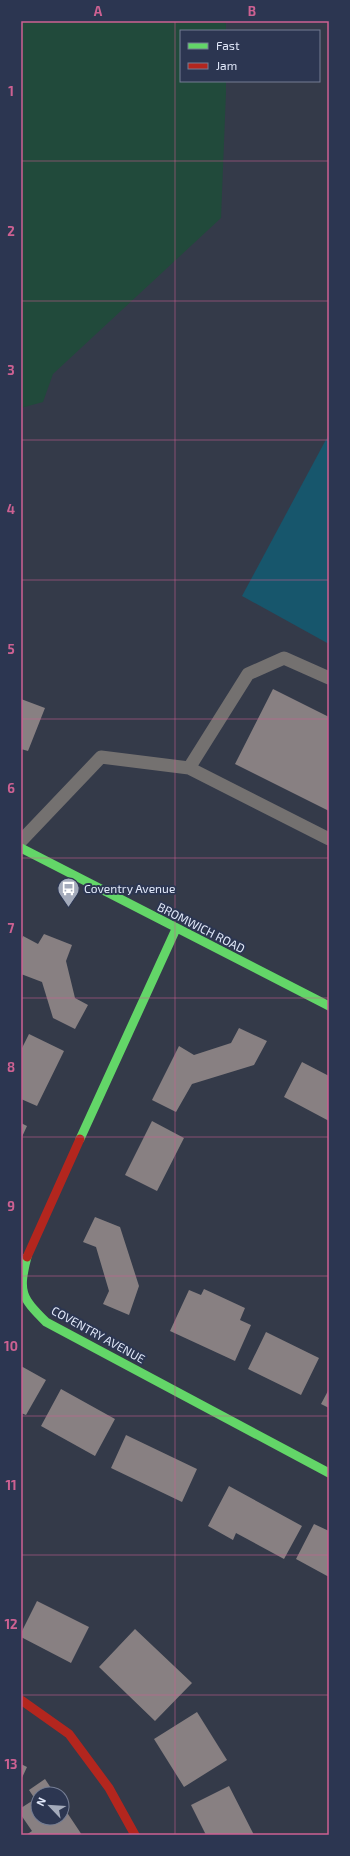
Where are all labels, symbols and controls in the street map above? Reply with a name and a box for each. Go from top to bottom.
text: A [94,3,103,19]
text: B [248,3,256,19]
legend [180,30,320,82]
text: Fast [216,38,240,52]
text: Jam [216,58,237,72]
text: 1 [8,83,14,99]
text: 2 [7,223,15,239]
text: 3 [7,362,15,378]
text: 4 [7,501,15,517]
text: 5 [7,641,15,657]
text: 6 [7,780,15,796]
bus stop icon: Coventry Avenue [55,876,81,909]
place label: Coventry Avenue [84,881,175,895]
street label: BROMWICH ROAD [155,899,248,955]
text: 7 [8,920,15,936]
text: 8 [7,1059,15,1075]
text: 9 [7,1198,15,1214]
street label: COVENTRY AVENUE [49,1303,148,1366]
text: 10 [4,1338,18,1354]
text: 11 [5,1477,17,1493]
text: 12 [4,1616,18,1632]
text: 13 [5,1756,18,1772]
north arrow [30,1786,70,1826]
text: N [33,1795,48,1808]

